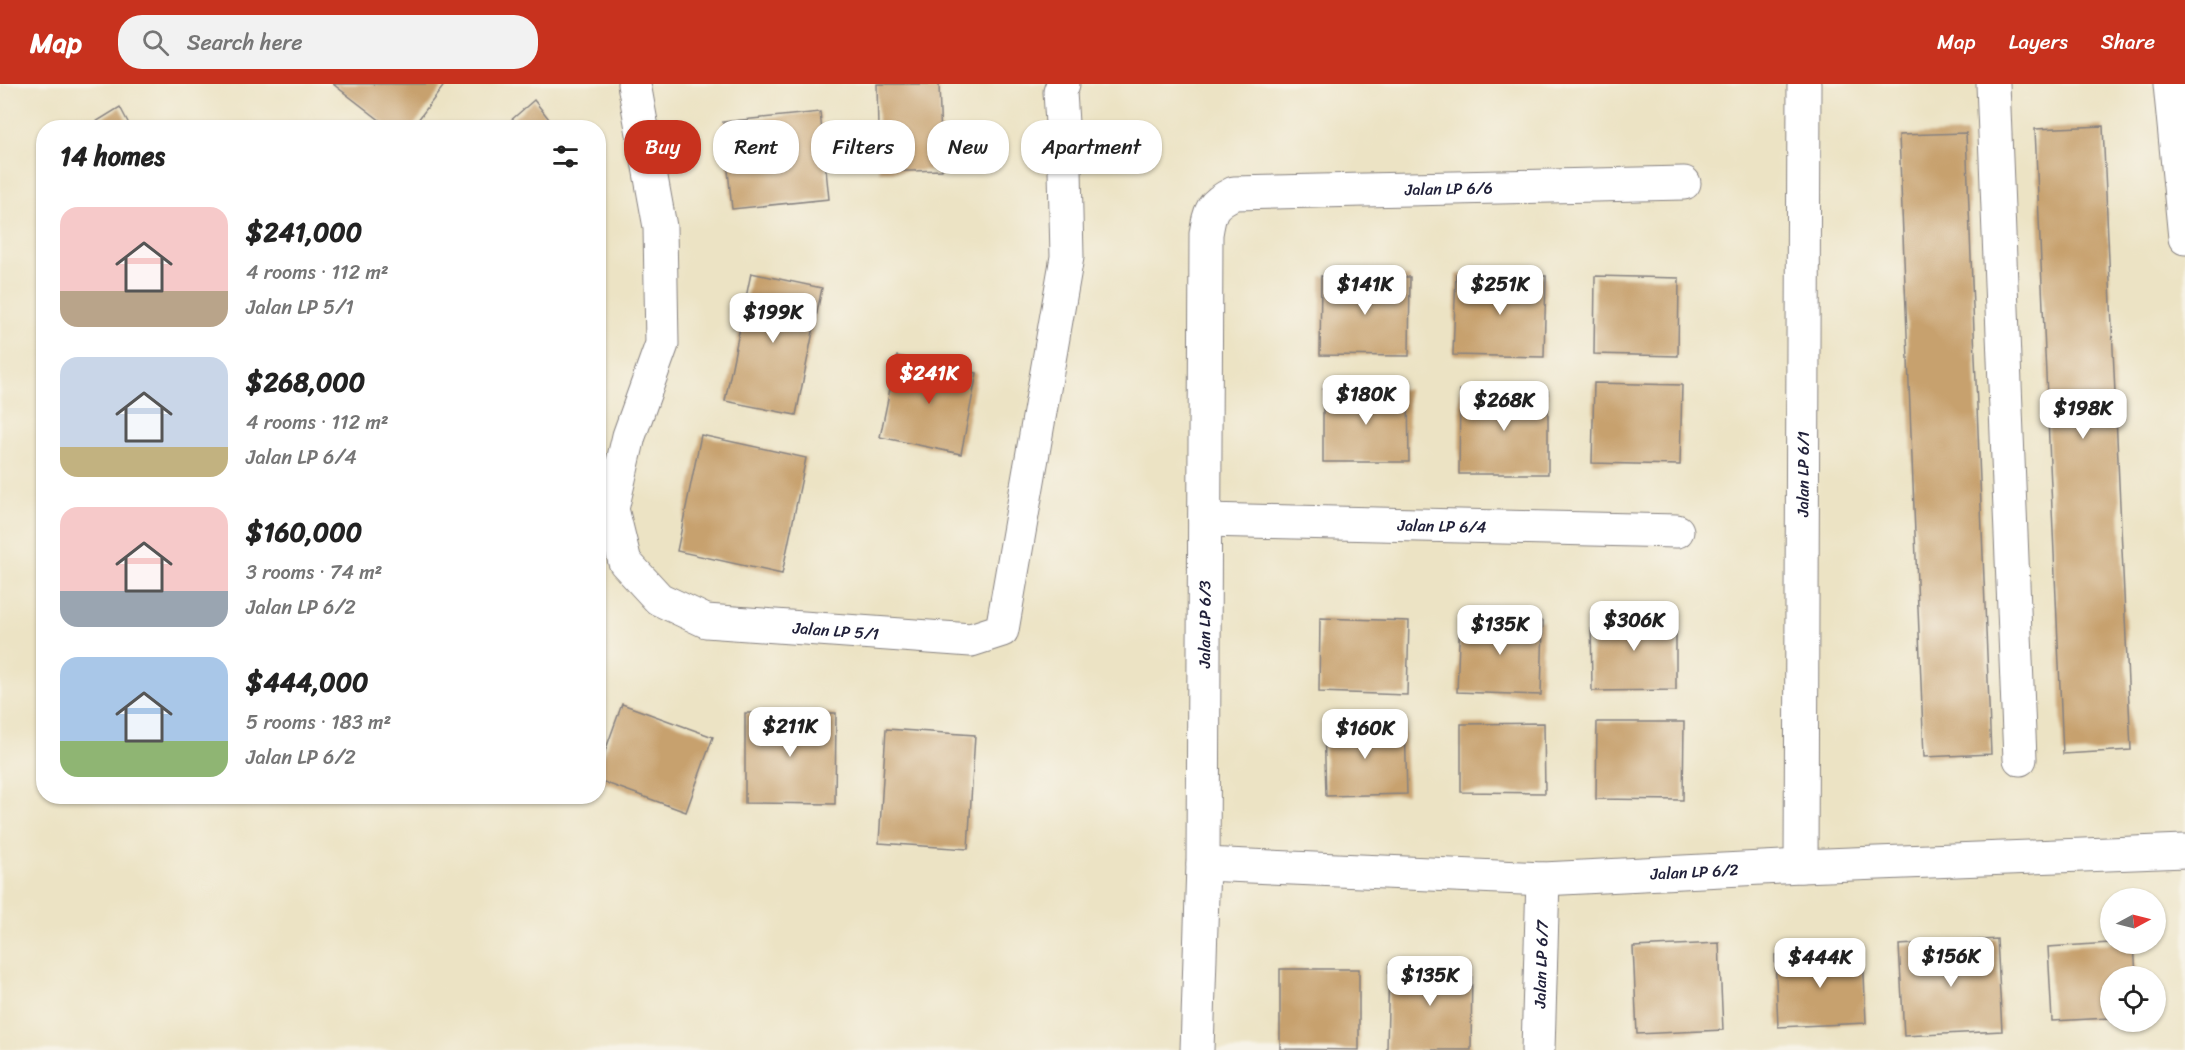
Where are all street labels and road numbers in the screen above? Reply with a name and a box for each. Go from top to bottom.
street label: Jalan LP 6/6 [1404,173,1493,204]
street label: Jalan LP 6/1 [1788,431,1817,518]
street label: Jalan LP 6/4 [1396,510,1487,541]
street label: Jalan LP 6/3 [1189,580,1219,669]
street label: Jalan LP 5/1 [791,613,880,648]
street label: Jalan LP 6/2 [1649,855,1739,888]
street label: Jalan LP 6/7 [1525,919,1556,1009]

